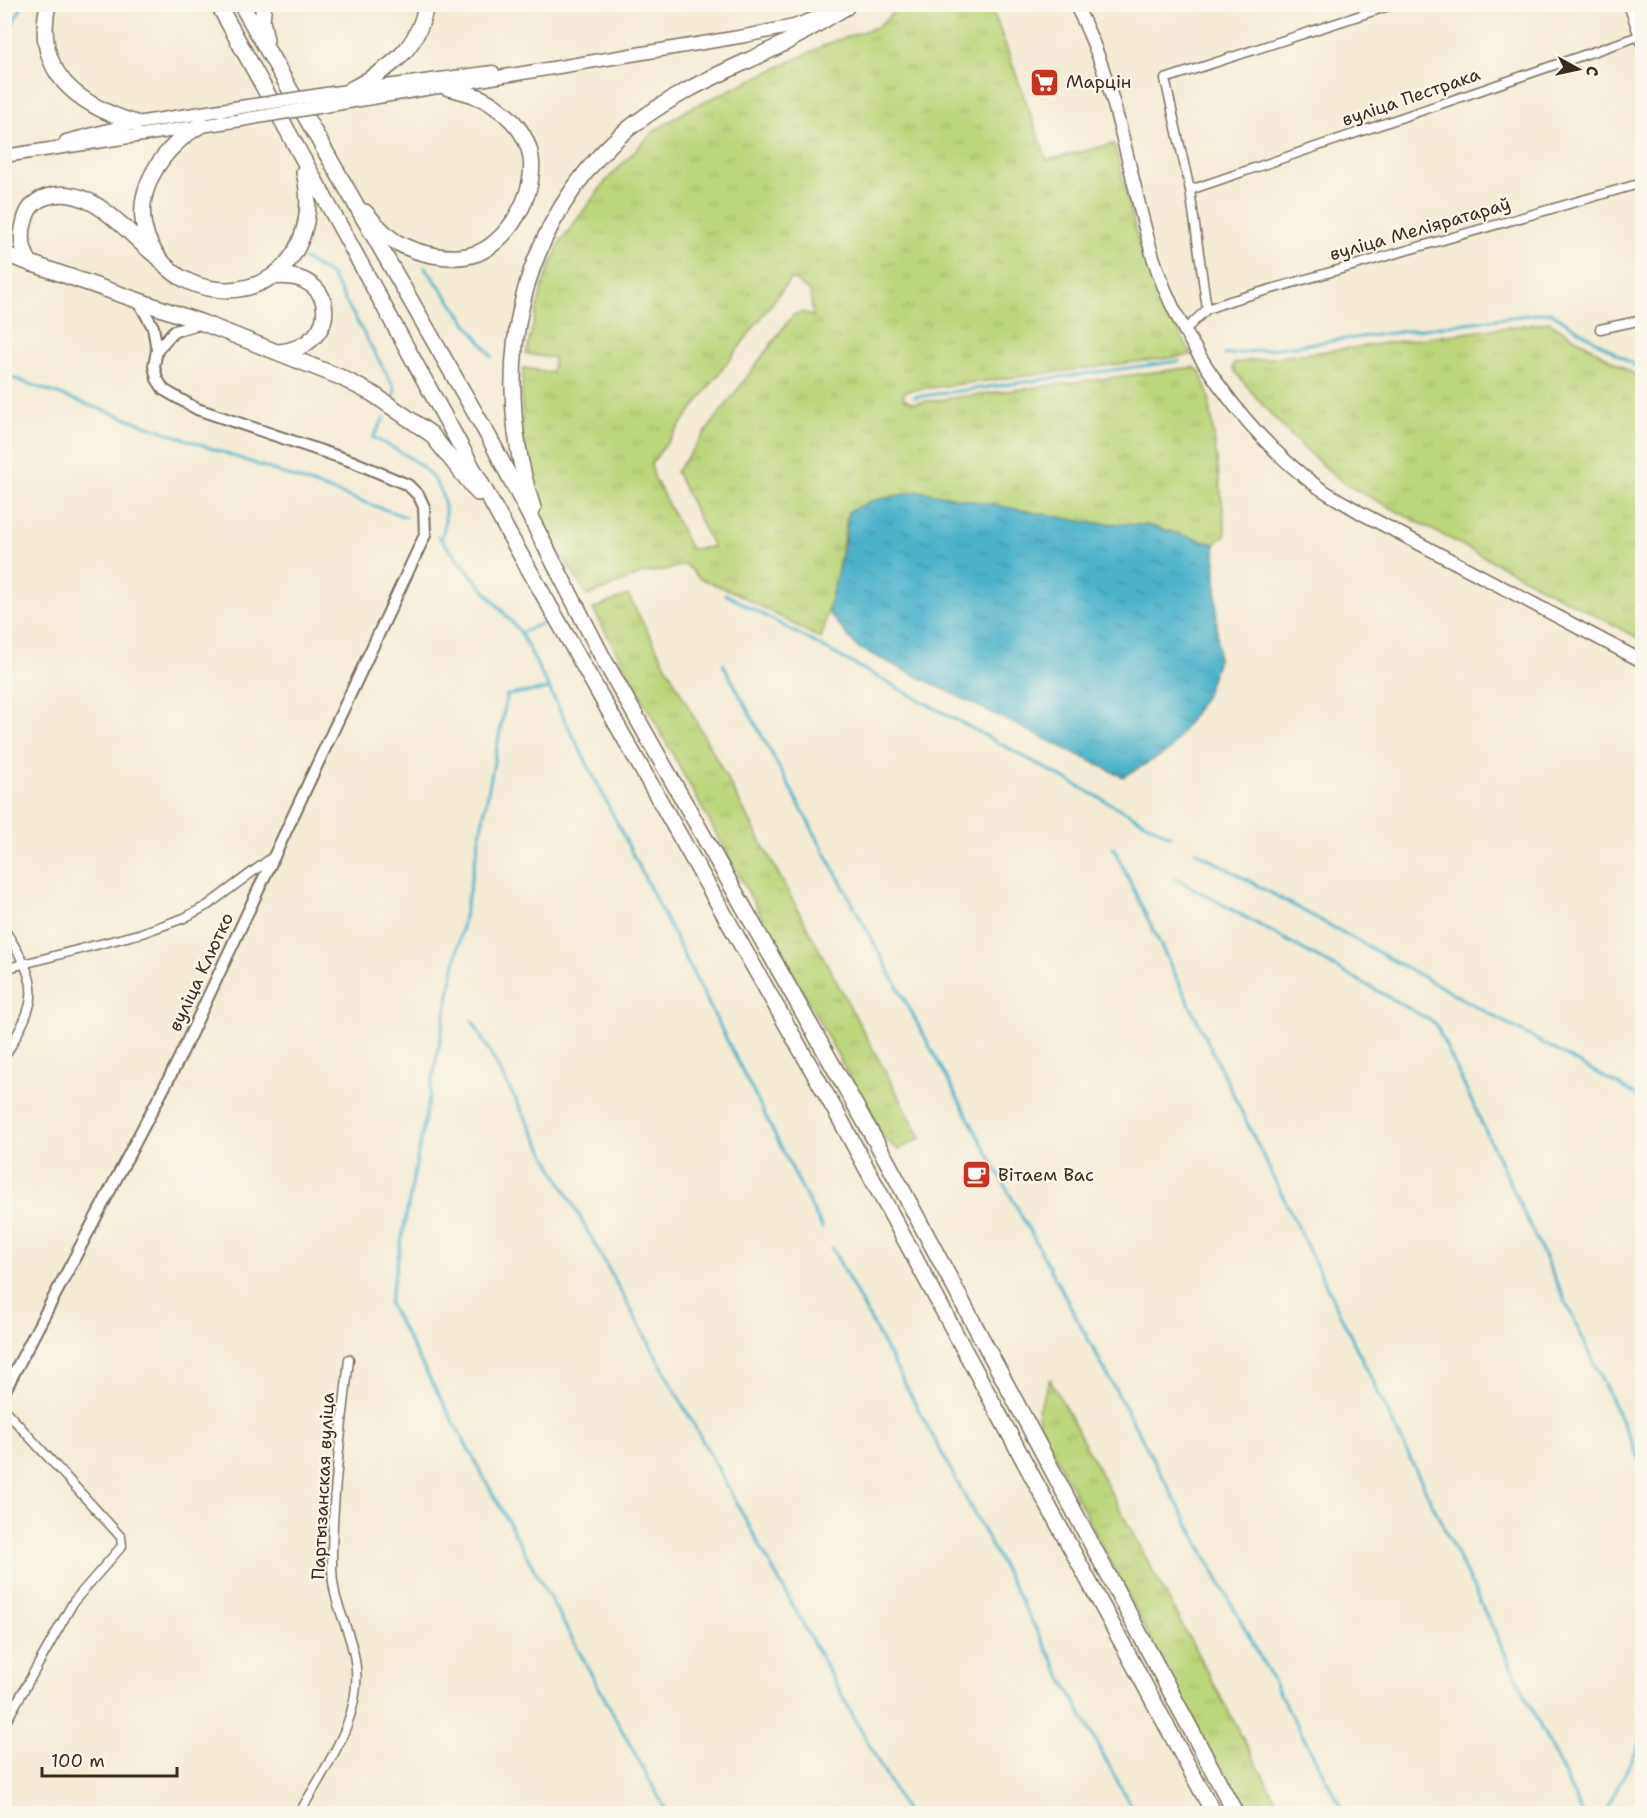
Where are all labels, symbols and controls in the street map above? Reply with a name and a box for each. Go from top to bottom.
north arrow [1548,39,1608,99]
street label: вуліца Пестрака [1339,62,1483,132]
text: С [1581,65,1603,78]
supermarket icon: Марцін [1029,66,1061,98]
place label: Марцін [1066,70,1131,94]
street label: вуліца Меліяратараў [1327,192,1513,266]
street label: вуліца Клютко [163,909,239,1035]
cafe icon: Вітаем Вас [961,1159,993,1191]
place label: Вітаем Вас [998,1163,1094,1187]
street label: Партызанская вуліца [306,1392,340,1580]
scale bar [42,1740,177,1778]
text: 100 m [51,1749,105,1773]

